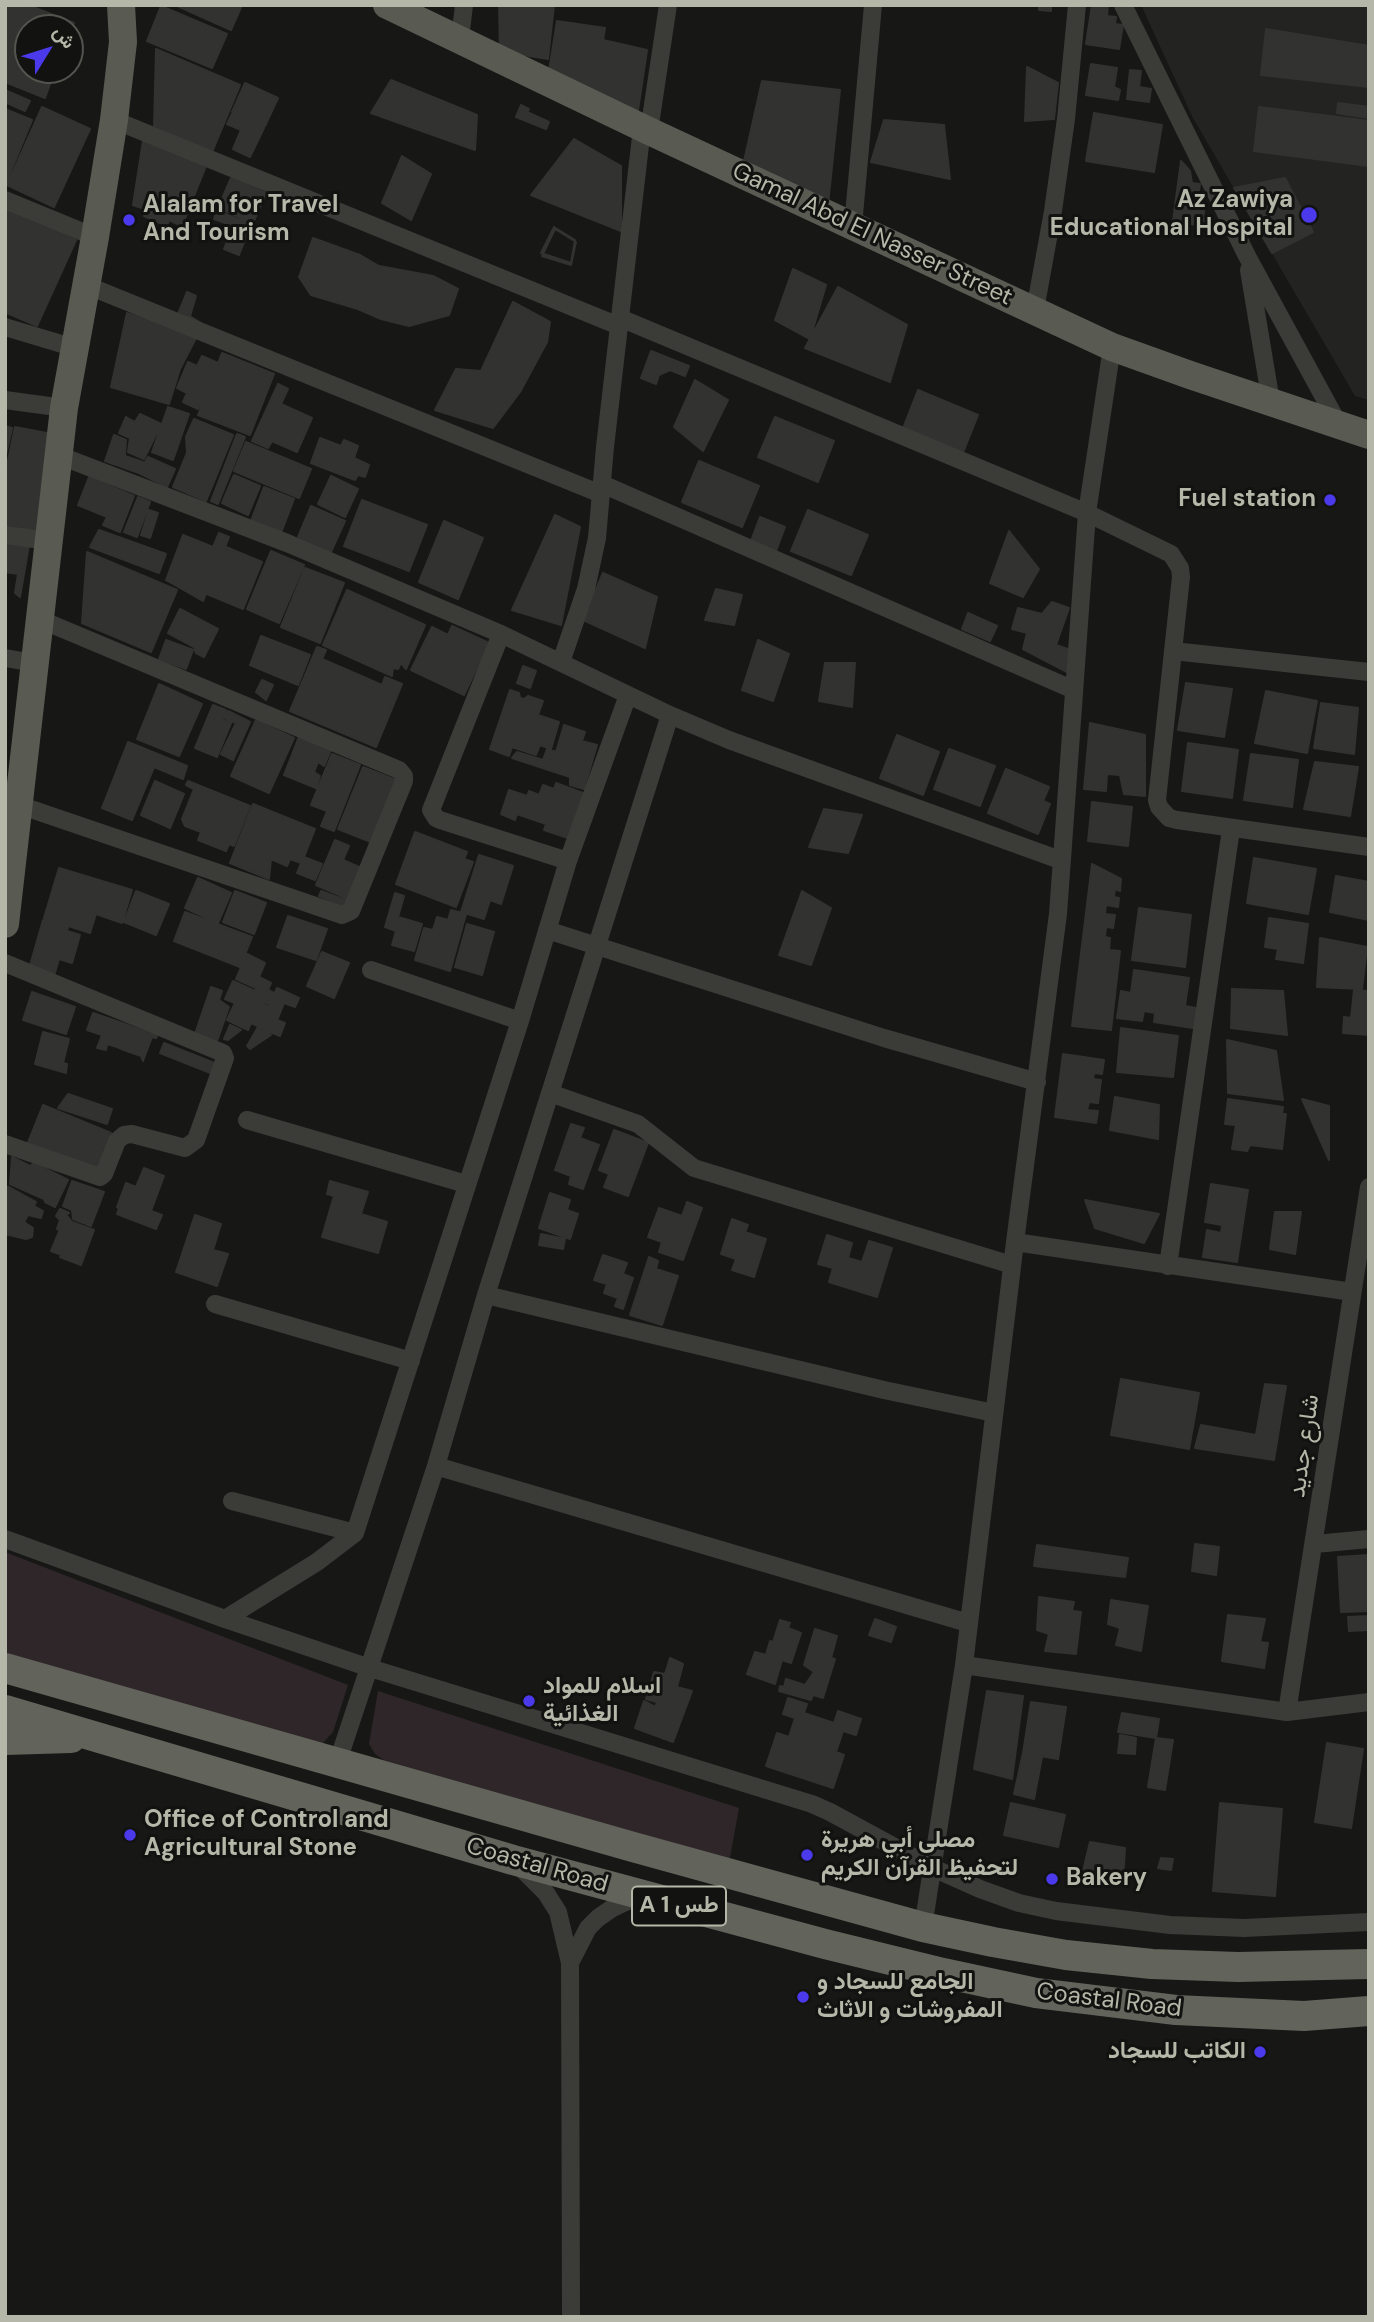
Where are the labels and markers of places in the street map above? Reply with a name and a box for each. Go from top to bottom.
place label: Az Zawiya Educational Hospital [1050,187,1293,243]
place label: Alalam for Travel And Tourism [143,192,338,248]
marker: Az Zawiya Educational Hospital [1299,205,1319,225]
marker: Alalam for Travel And Tourism [121,212,137,228]
place label: Fuel station [1178,486,1316,514]
marker: Fuel station [1322,492,1338,508]
place label: اسلام للمواد الغذائية [543,1673,661,1729]
marker: اسلام للمواد الغذائية [521,1693,537,1709]
place label: Office of Control and Agricultural Stone [144,1807,389,1863]
marker: Office of Control and Agricultural Stone [122,1827,138,1843]
place label: مصلى أبي هريرة لتحفيظ القرآن الكريم [821,1827,1018,1883]
marker: مصلى أبي هريرة لتحفيظ القرآن الكريم [799,1847,815,1863]
place label: Bakery [1066,1865,1147,1893]
marker: Bakery [1044,1871,1060,1887]
place label: الجامع للسجاد و المفروشات و الاثاث [817,1969,1003,2025]
marker: الجامع للسجاد و المفروشات و الاثاث [795,1989,811,2005]
place label: الكاتب للسجاد [1108,2038,1246,2066]
marker: الكاتب للسجاد [1252,2044,1268,2060]

